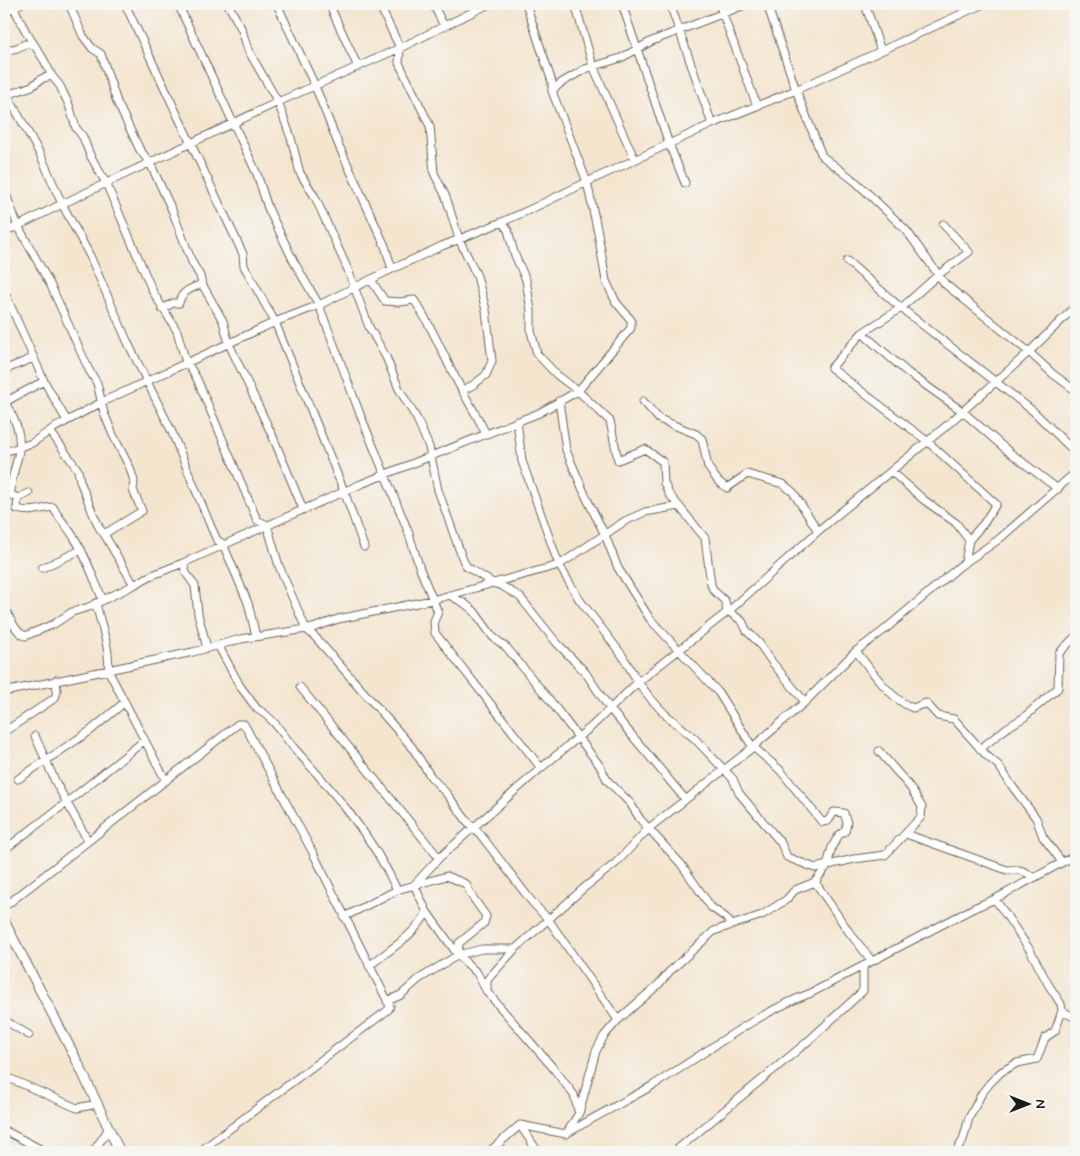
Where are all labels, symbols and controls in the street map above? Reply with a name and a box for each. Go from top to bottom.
north arrow [1002,1078,1052,1128]
text: N [1031,1099,1049,1109]

